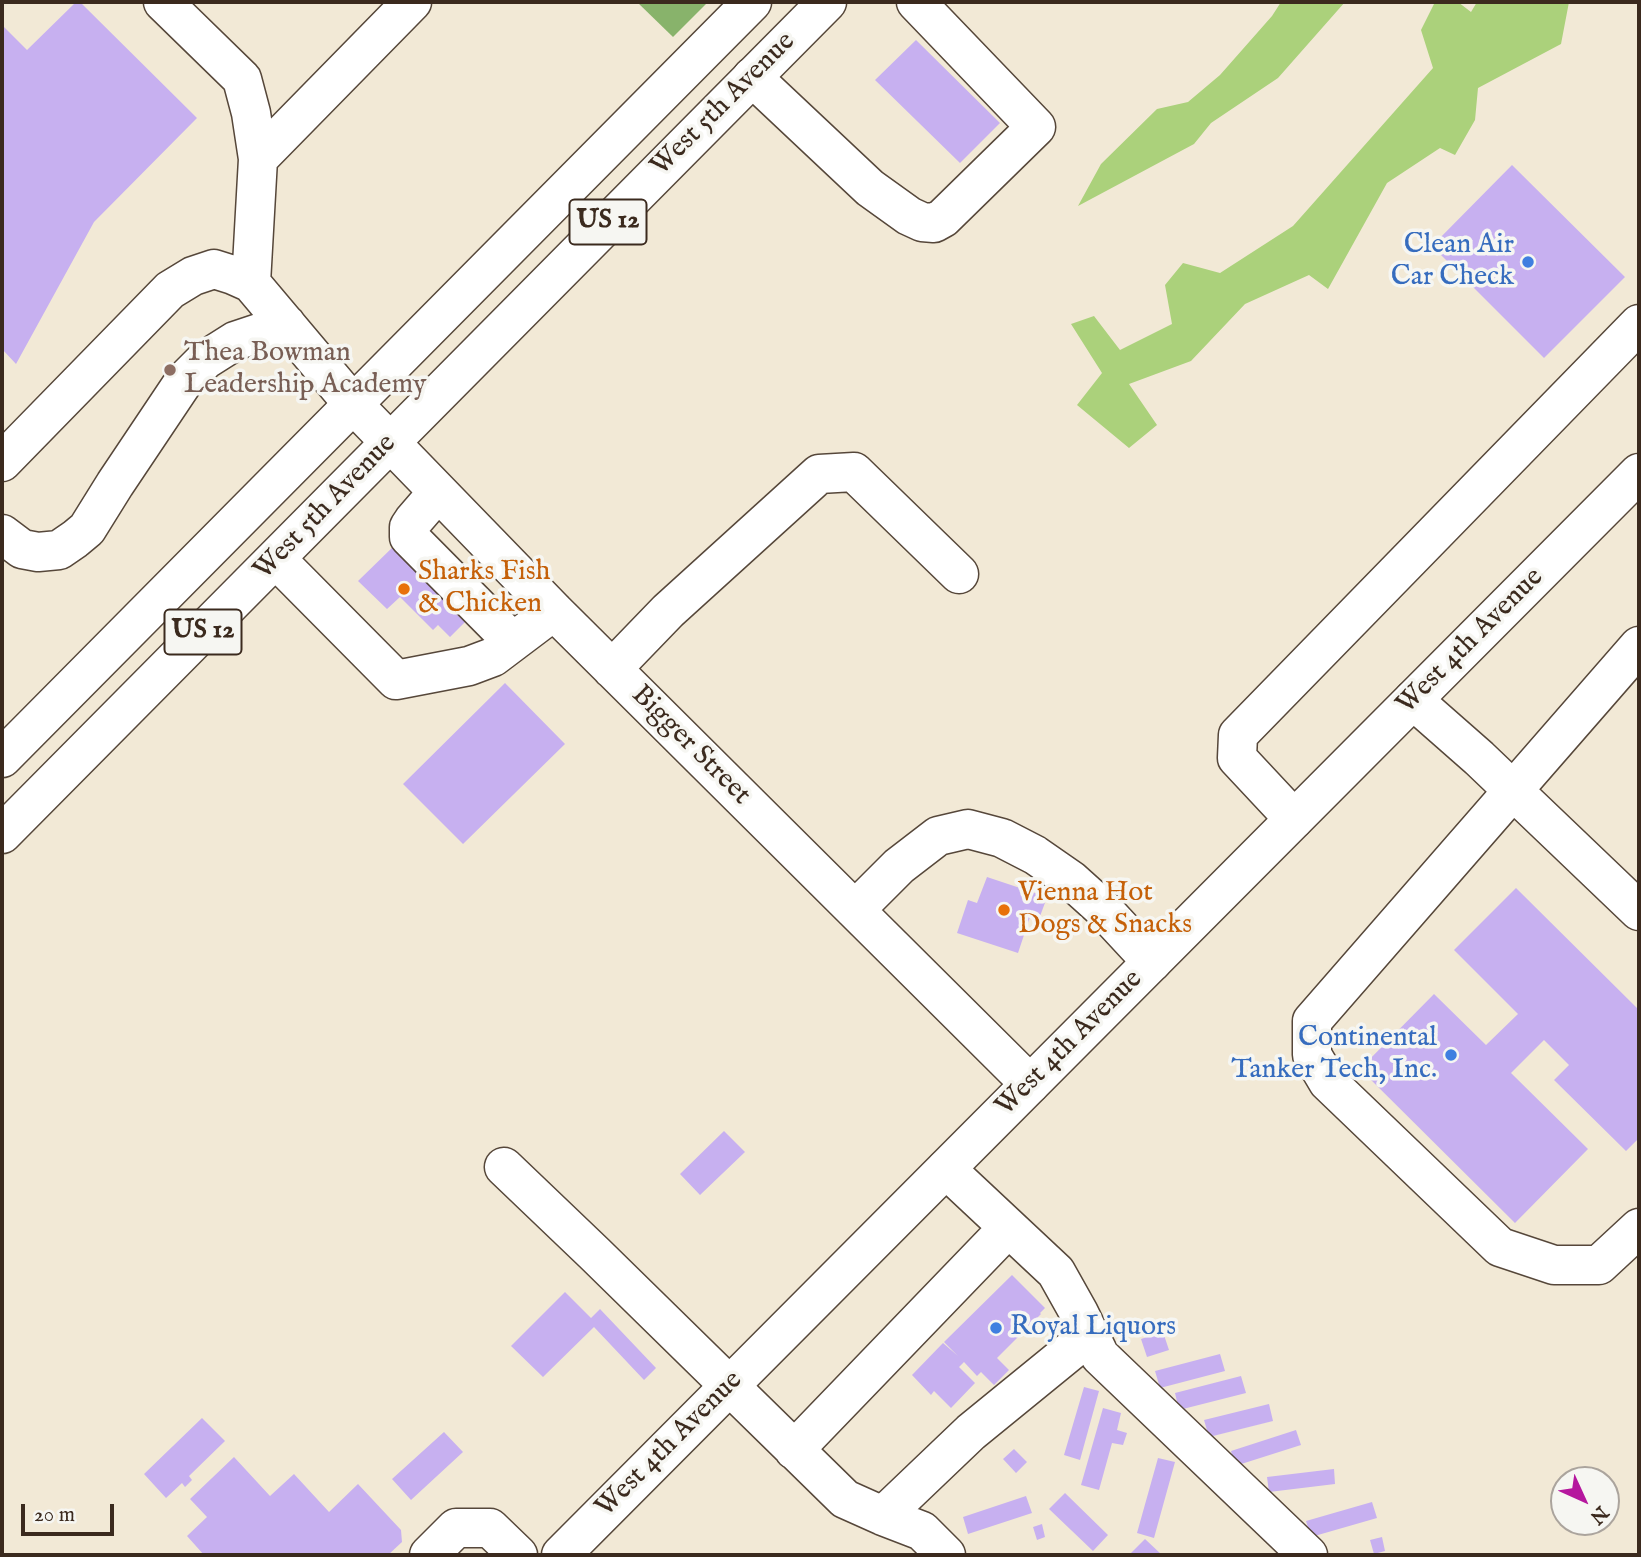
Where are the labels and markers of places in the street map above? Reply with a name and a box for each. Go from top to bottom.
place label: Clean Air Car Check [1391,229,1514,295]
marker: Clean Air Car Check [1520,254,1536,270]
place label: Thea Bowman Leadership Academy [184,337,427,403]
marker: Thea Bowman Leadership Academy [162,362,178,378]
place label: Sharks Fish & Chicken [418,556,550,622]
marker: Sharks Fish & Chicken [396,581,412,597]
place label: Vienna Hot Dogs & Snacks [1018,877,1192,943]
marker: Vienna Hot Dogs & Snacks [996,902,1012,918]
place label: Continental Tanker Tech, Inc. [1231,1022,1437,1088]
marker: Continental Tanker Tech, Inc. [1443,1047,1459,1063]
place label: Royal Liquors [1010,1311,1176,1345]
marker: Royal Liquors [988,1320,1004,1336]

